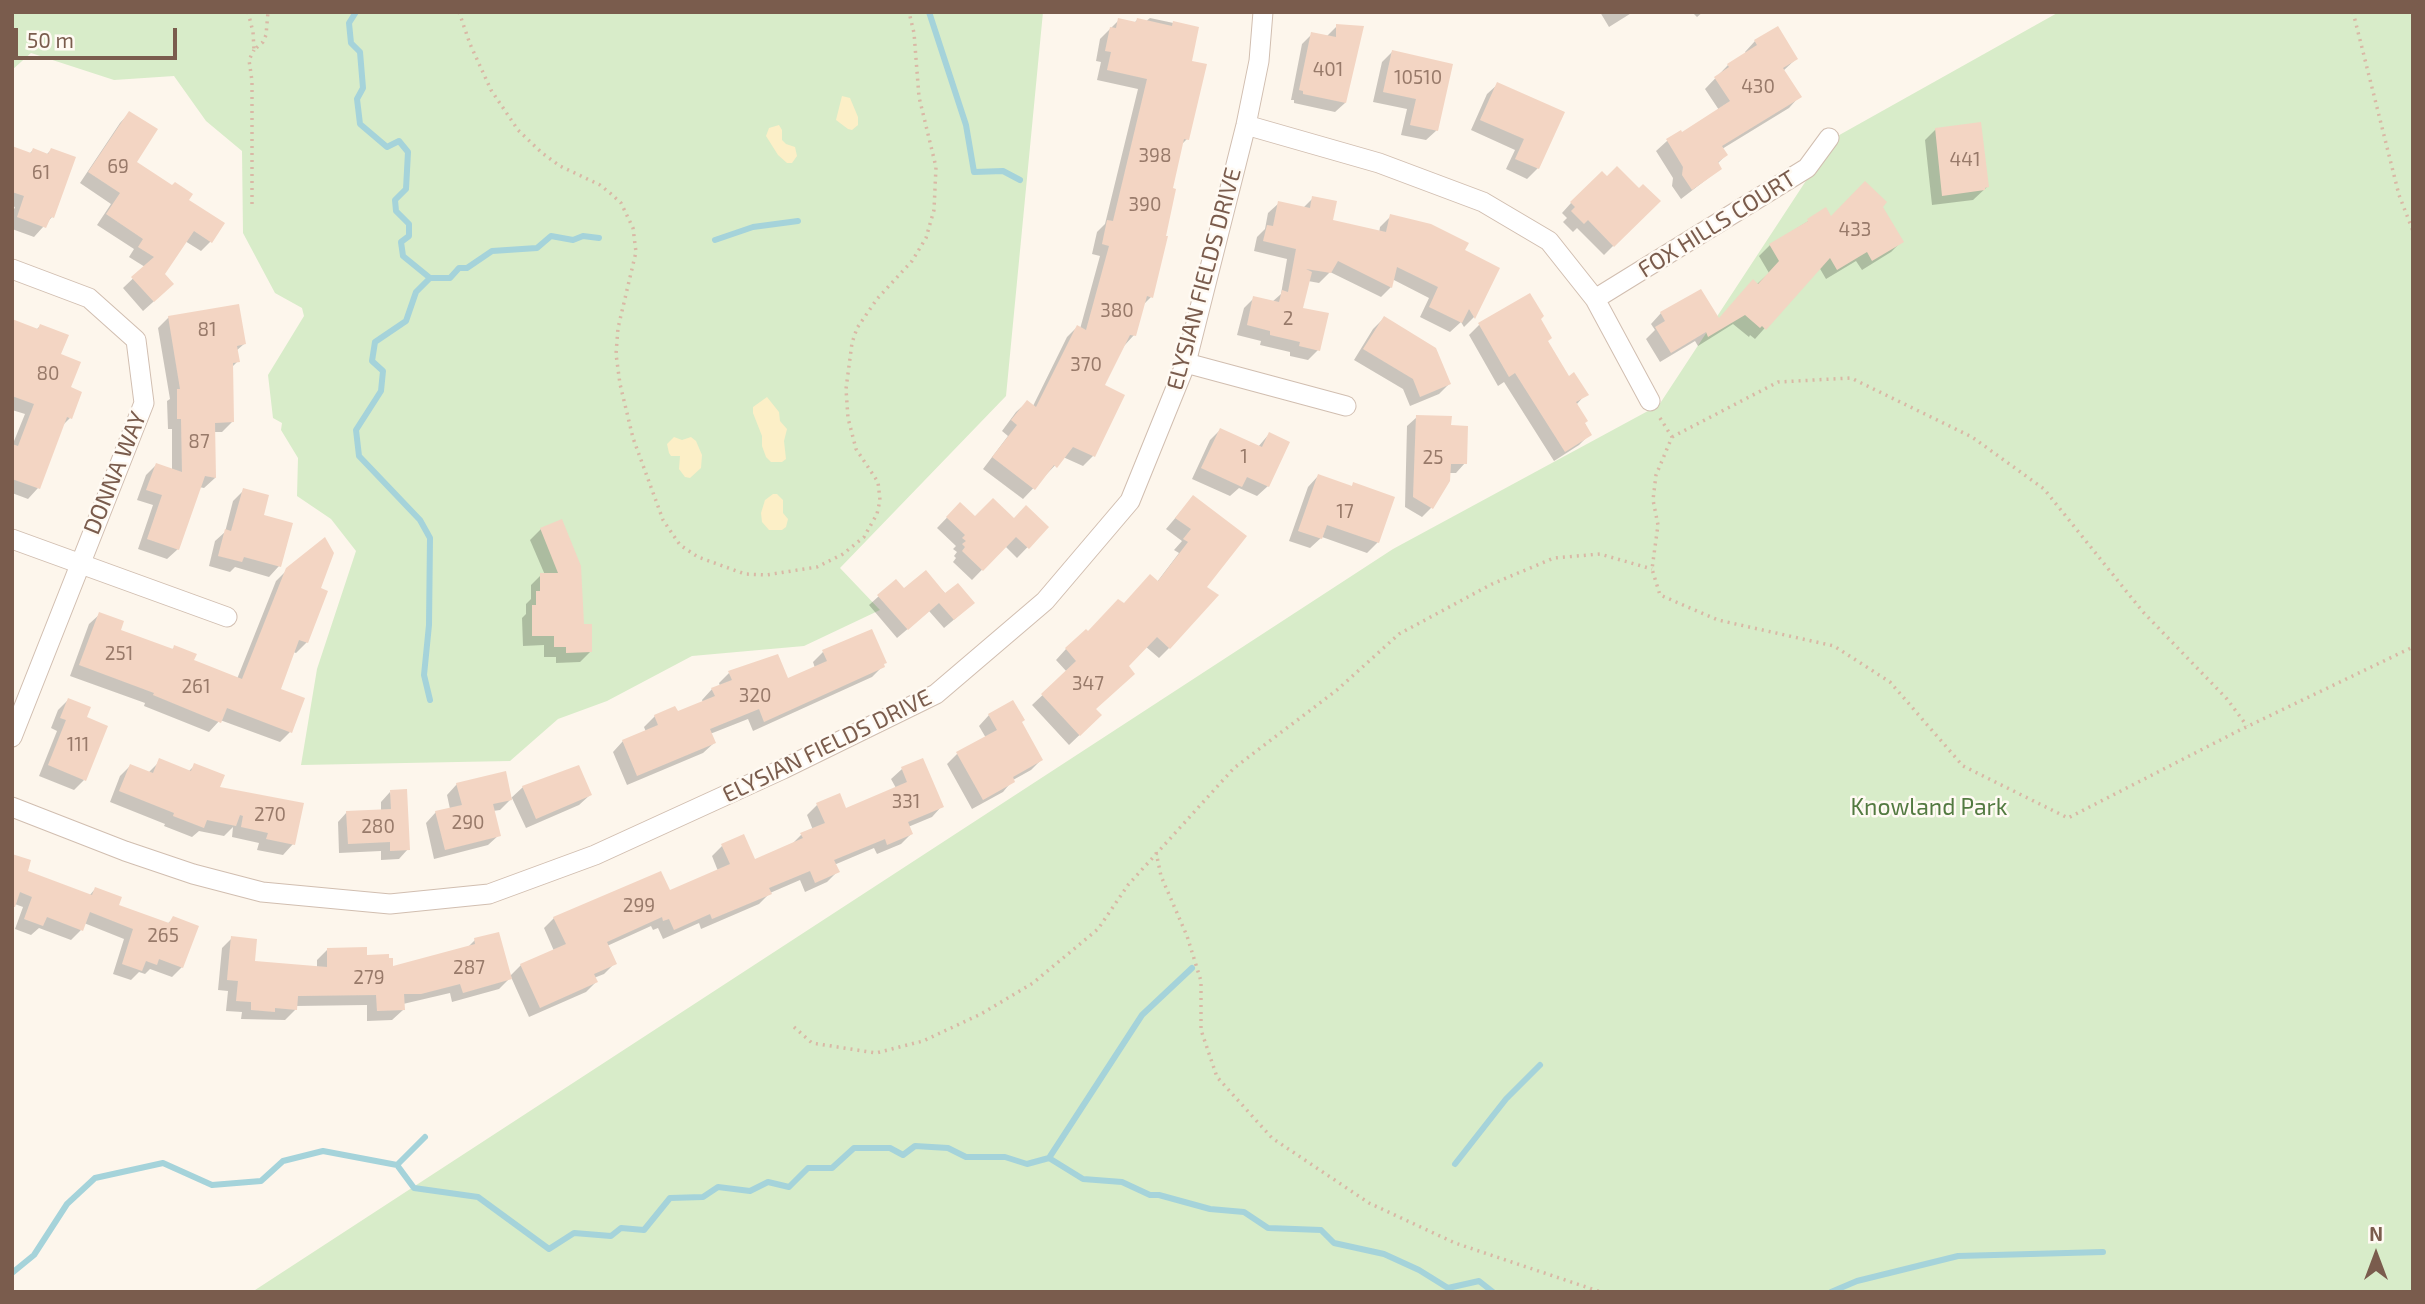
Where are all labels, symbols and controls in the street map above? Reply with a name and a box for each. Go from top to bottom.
scale bar [18,14,180,58]
text: 50 m [27,27,74,52]
house number: 401 [1313,59,1343,81]
house number: 10510 [1394,67,1442,89]
house number: 430 [1741,76,1775,98]
house number: 398 [1139,145,1171,167]
house number: 441 [1950,149,1980,171]
house number: 69 [107,156,129,178]
house number: 61 [32,162,50,184]
street label: ELYSIAN FIELDS DRIVE [1161,165,1247,393]
street label: FOX HILLS COURT [1633,165,1801,283]
house number: 390 [1129,194,1161,216]
house number: 433 [1839,219,1871,241]
house number: 380 [1100,300,1134,322]
house number: 2 [1283,308,1293,330]
house number: 81 [197,319,217,341]
house number: 370 [1070,354,1102,376]
house number: 80 [37,363,59,385]
street label: DONNA WAY [78,408,152,538]
house number: 87 [188,431,210,453]
house number: 1 [1240,446,1248,468]
house number: 25 [1423,447,1443,469]
house number: 17 [1336,501,1354,523]
house number: 251 [105,643,133,665]
house number: 347 [1072,673,1104,695]
house number: 261 [181,676,211,698]
street label: ELYSIAN FIELDS DRIVE [718,683,936,809]
house number: 320 [739,685,771,707]
house number: 111 [67,734,89,756]
house number: 331 [892,791,920,813]
park label: Knowland Park [1850,793,2008,821]
house number: 270 [254,804,286,826]
house number: 290 [451,812,485,834]
house number: 280 [361,816,395,838]
house number: 299 [623,895,655,917]
house number: 265 [147,925,179,947]
house number: 287 [453,957,485,979]
house number: 279 [353,967,385,989]
north arrow [2341,1220,2411,1290]
text: N [2369,1222,2383,1245]

